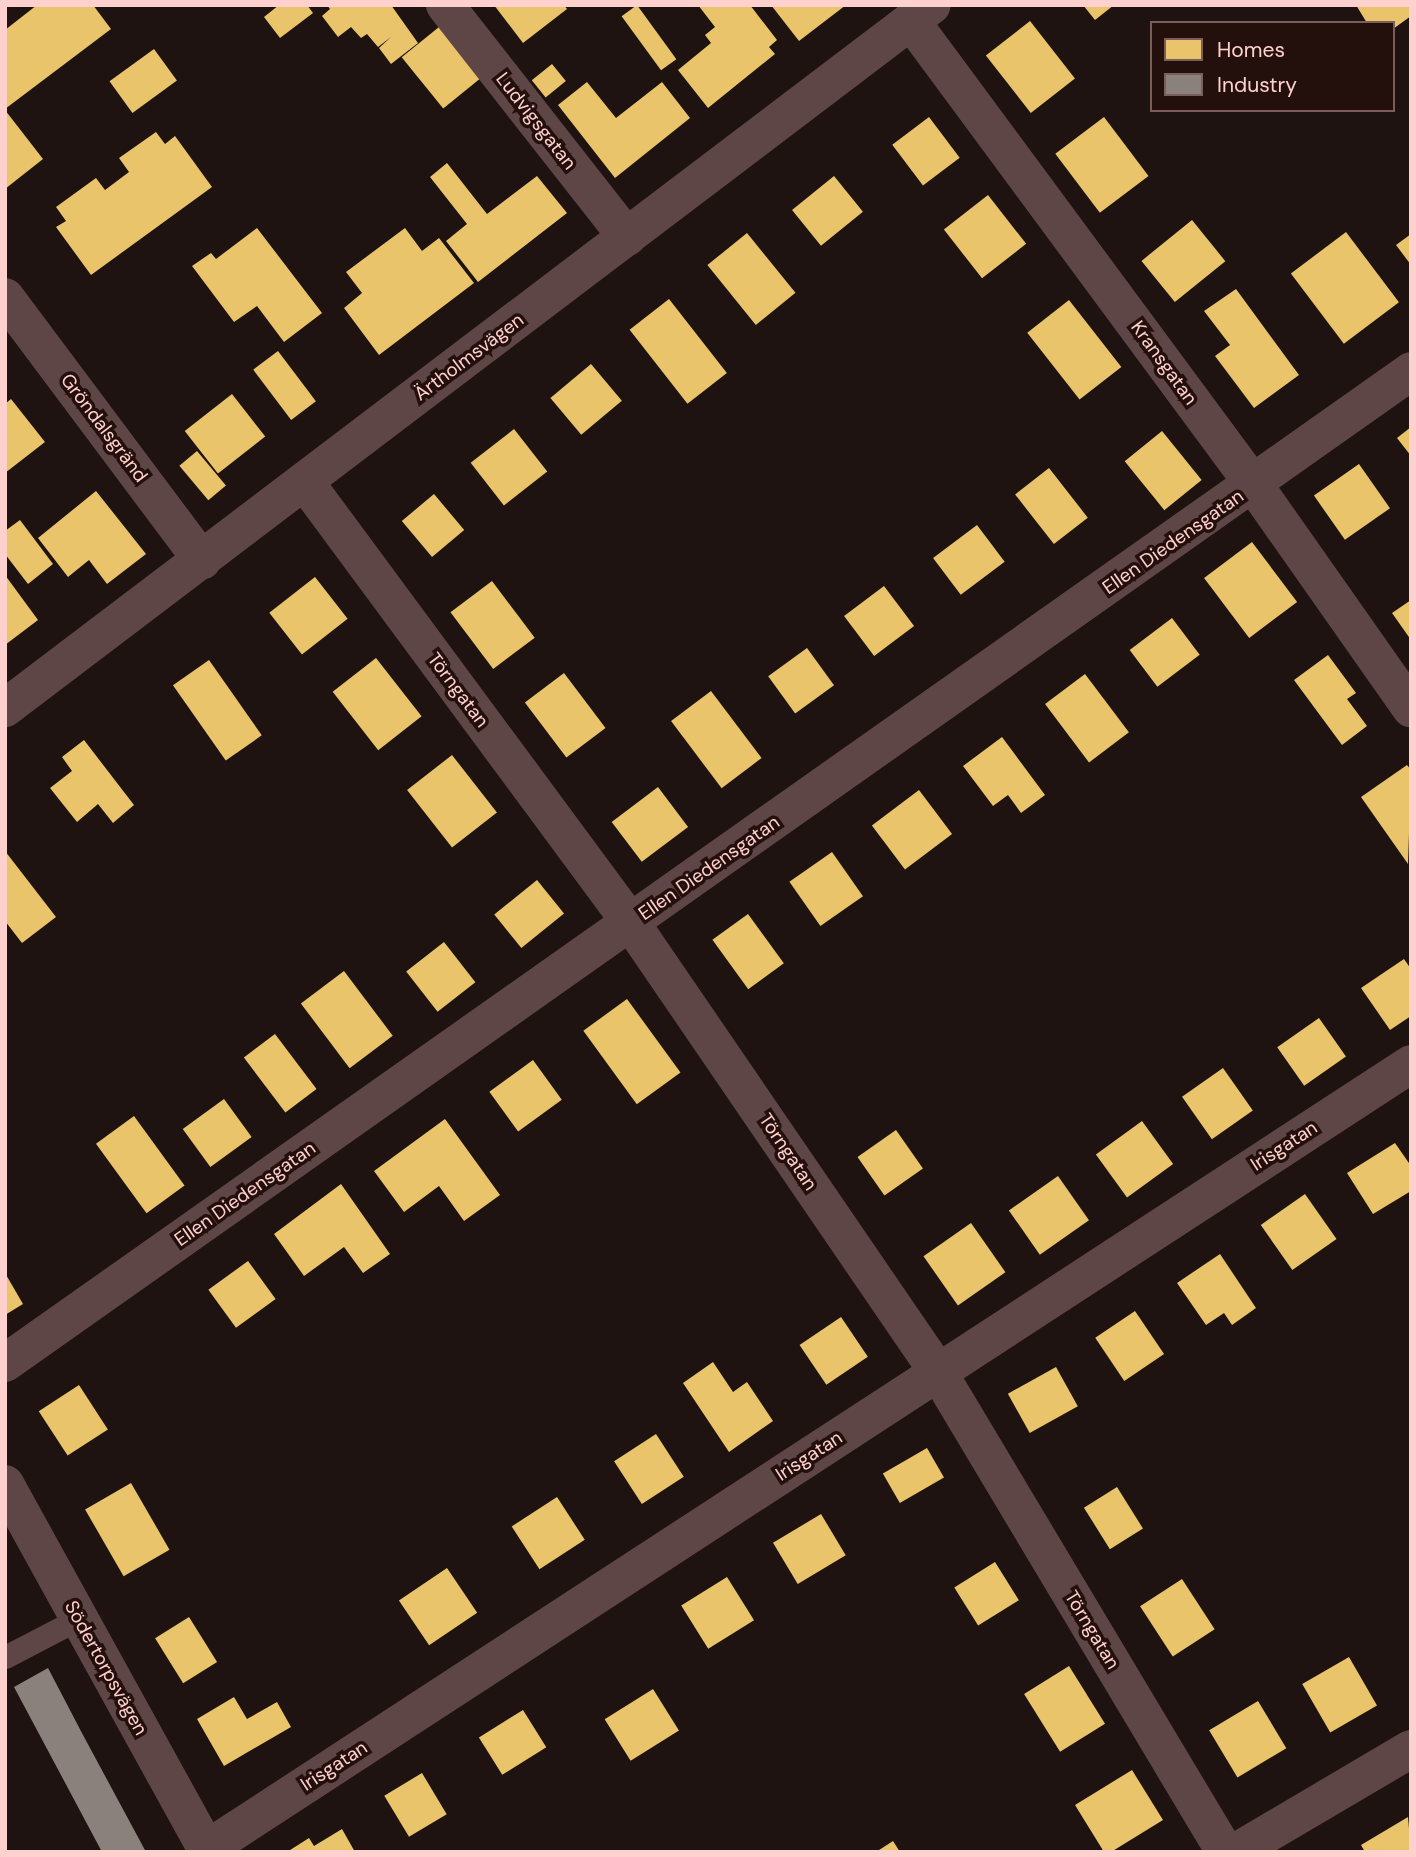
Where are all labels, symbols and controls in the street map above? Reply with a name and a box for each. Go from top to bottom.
legend [1150,21,1395,112]
text: Homes [1217,36,1285,64]
street label: Ludvigsgatan [491,68,581,174]
text: Industry [1217,71,1297,99]
street label: Ärtholmsvägen [410,308,528,406]
street label: Kransgatan [1126,317,1202,409]
street label: Gröndalsgränd [56,369,152,487]
street label: Ellen Diedensgatan [1098,485,1248,599]
street label: Törngatan [423,648,493,732]
street label: Ellen Diedensgatan [634,811,784,925]
street label: Törngatan [754,1109,822,1195]
street label: Irisgatan [1246,1116,1322,1176]
street label: Ellen Diedensgatan [170,1137,320,1251]
street label: Irisgatan [771,1426,847,1486]
street label: Törngatan [1060,1587,1124,1673]
street label: Södertorpsvägen [60,1597,152,1739]
street label: Irisgatan [296,1736,372,1796]

